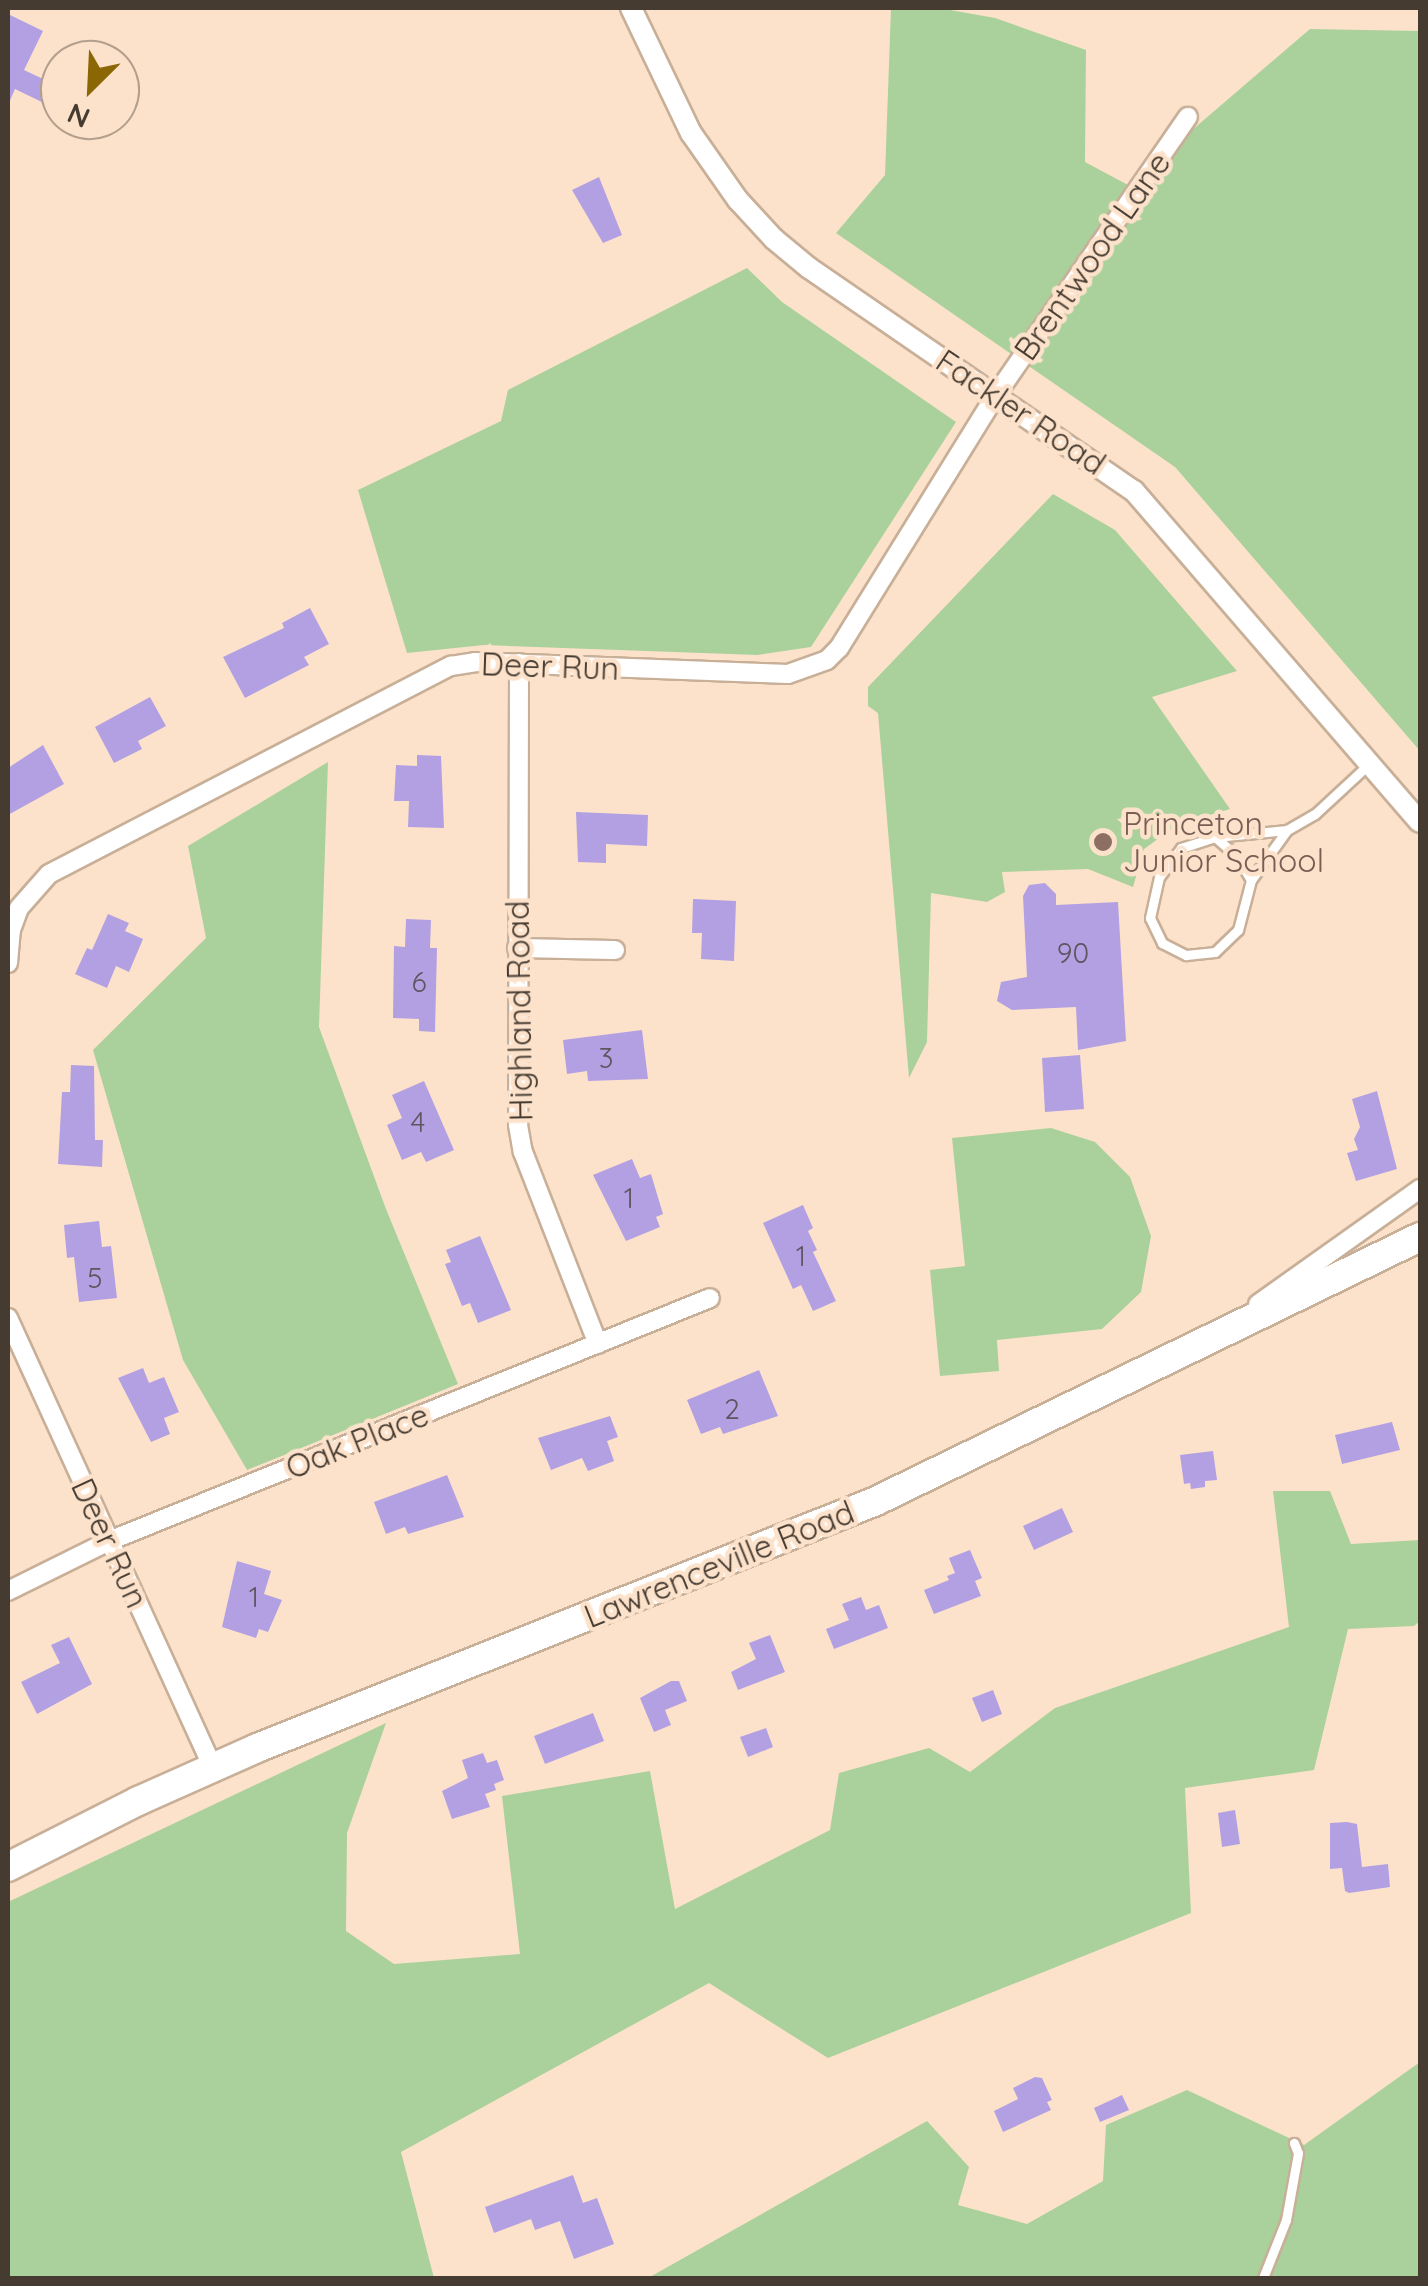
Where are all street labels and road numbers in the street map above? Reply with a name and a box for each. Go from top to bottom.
street label: Brentwood Lane [1006,145,1178,367]
street label: Fackler Road [929,341,1113,483]
street label: Deer Run [480,644,620,688]
street label: Highland Road [498,900,540,1122]
street label: Oak Place [280,1395,434,1487]
street label: Deer Run [63,1472,157,1614]
street label: Lawrenceville Road [579,1492,859,1636]

